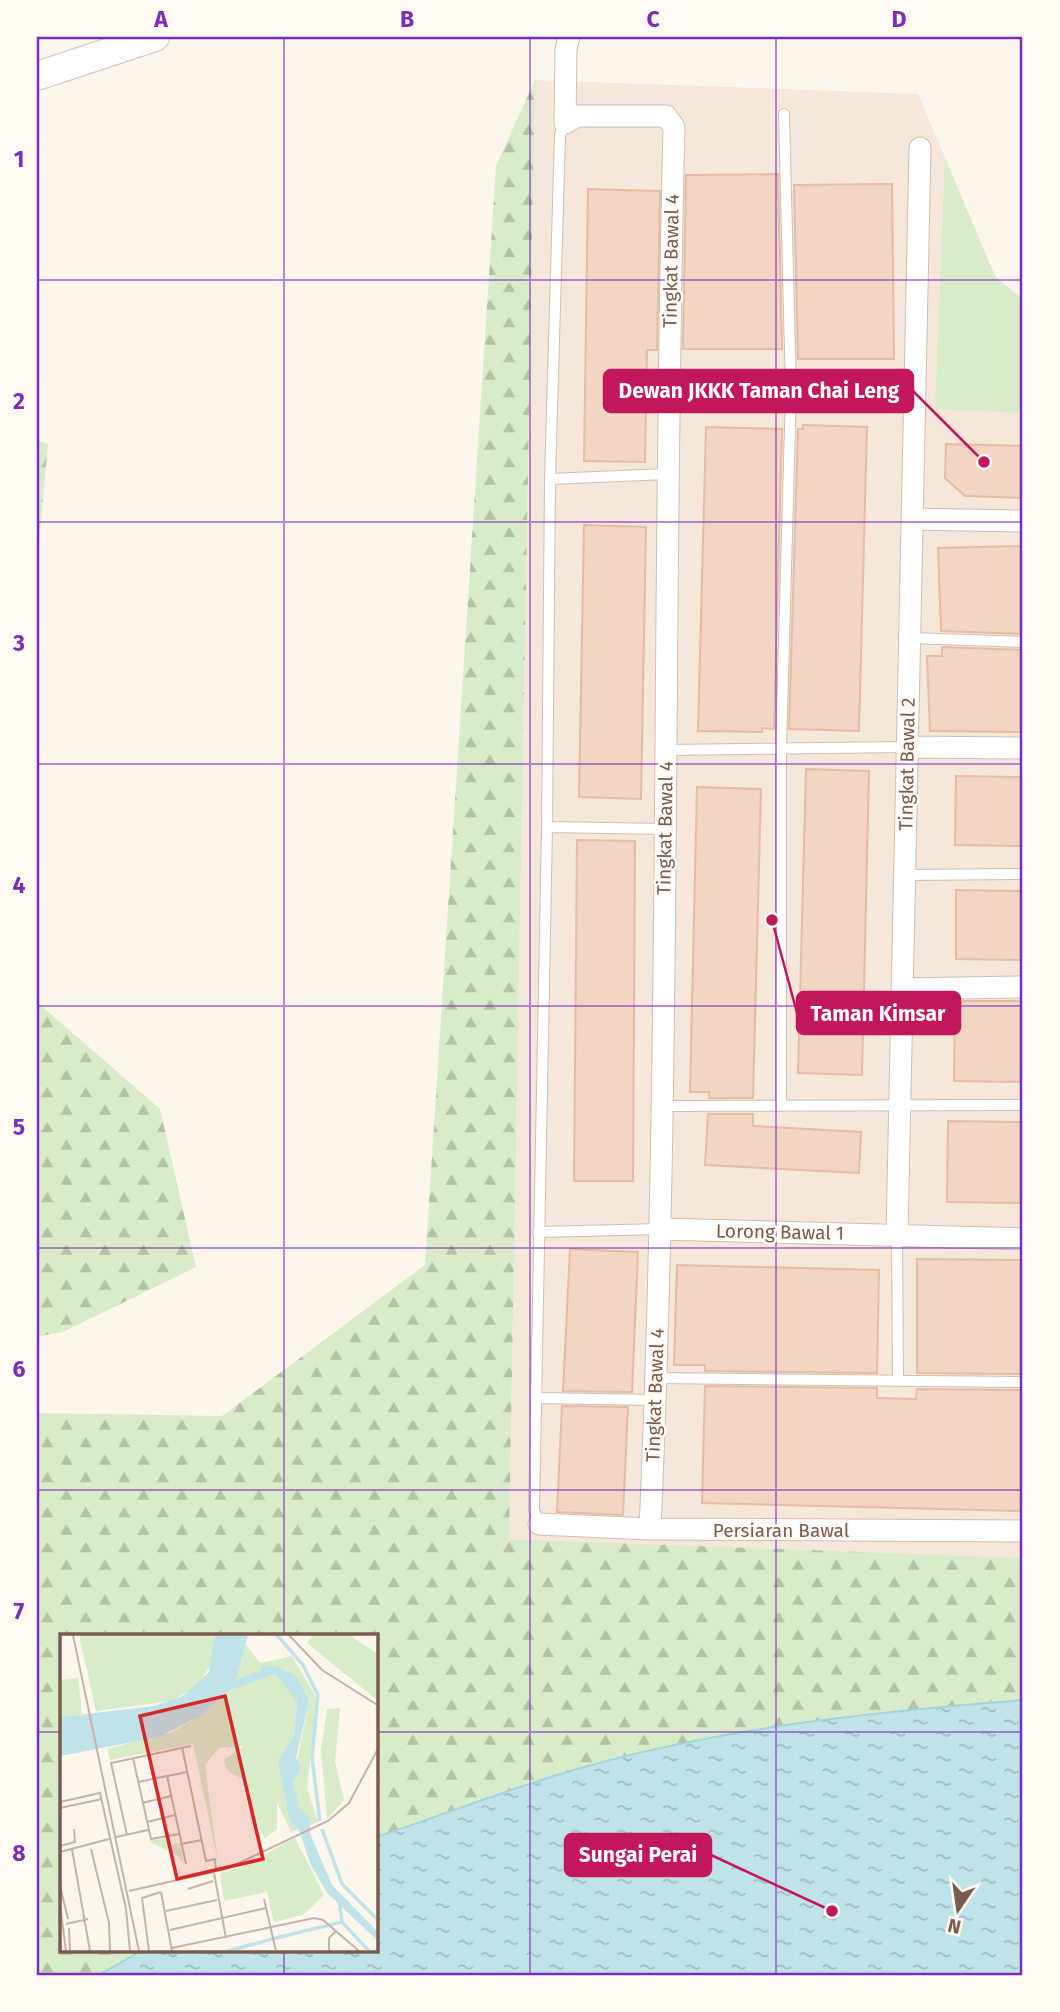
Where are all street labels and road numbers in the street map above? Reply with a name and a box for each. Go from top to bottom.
street label: Tingkat Bawal 4 [658,194,684,328]
street label: Tingkat Bawal 2 [894,697,920,831]
street label: Tingkat Bawal 4 [652,761,678,895]
street label: Lorong Bawal 1 [716,1219,844,1245]
street label: Tingkat Bawal 4 [641,1328,669,1462]
street label: Persiaran Bawal [713,1519,850,1542]

